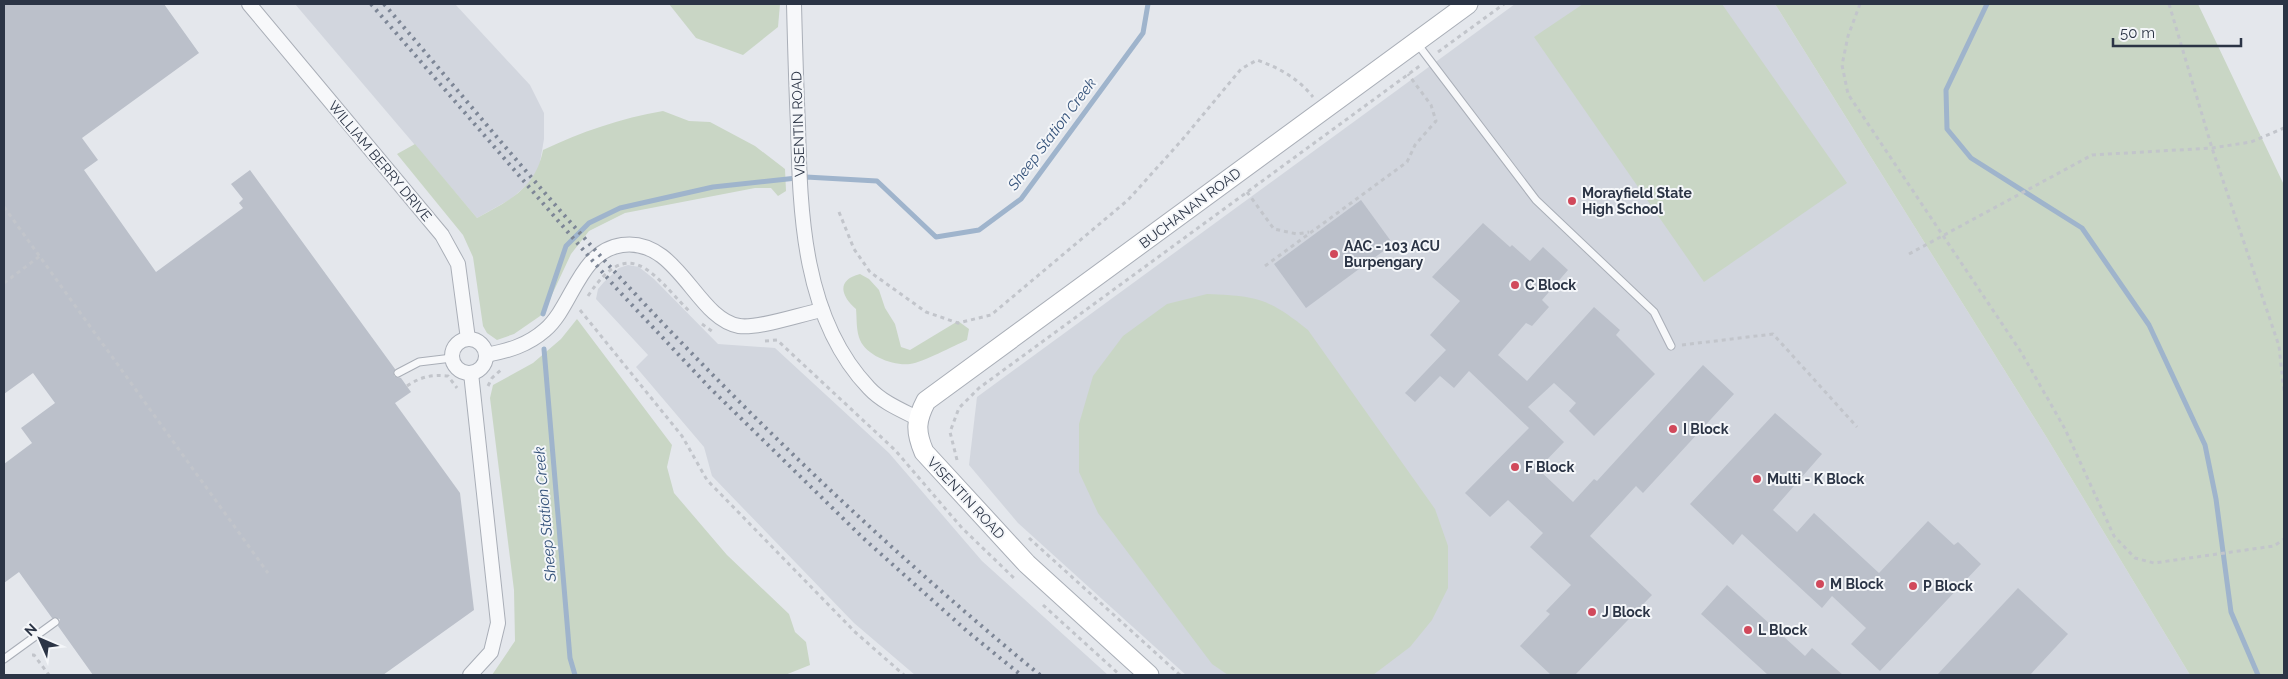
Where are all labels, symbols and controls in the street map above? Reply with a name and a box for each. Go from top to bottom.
scale bar [2113,15,2240,47]
text: 50 m [2120,24,2155,42]
street label: VISENTIN ROAD [788,71,808,177]
water label: Sheep Station Creek [1003,74,1100,194]
street label: WILLIAM BERRY DRIVE [325,98,435,224]
street label: BUCHANAN ROAD [1136,165,1244,251]
place label: Morayfield State High School [1582,185,1692,217]
marker: Morayfield State High School [1566,195,1578,207]
place label: AAC - 103 ACU Burpengary [1344,238,1440,270]
marker: AAC - 103 ACU Burpengary [1328,248,1340,260]
place label: C Block [1525,277,1576,293]
marker: C Block [1509,279,1521,291]
place label: I Block [1683,421,1729,437]
marker: I Block [1667,423,1679,435]
water label: Sheep Station Creek [530,446,560,583]
street label: VISENTIN ROAD [924,454,1008,542]
place label: F Block [1525,459,1574,475]
marker: F Block [1509,461,1521,473]
place label: Multi - K Block [1767,471,1865,487]
marker: Multi - K Block [1751,473,1763,485]
place label: M Block [1830,576,1884,592]
marker: M Block [1814,578,1826,590]
place label: P Block [1923,578,1973,594]
marker: P Block [1907,580,1919,592]
place label: J Block [1602,604,1651,620]
marker: J Block [1586,606,1598,618]
north arrow [15,614,65,664]
text: N [21,620,40,639]
place label: L Block [1758,622,1807,638]
marker: L Block [1742,624,1754,636]

